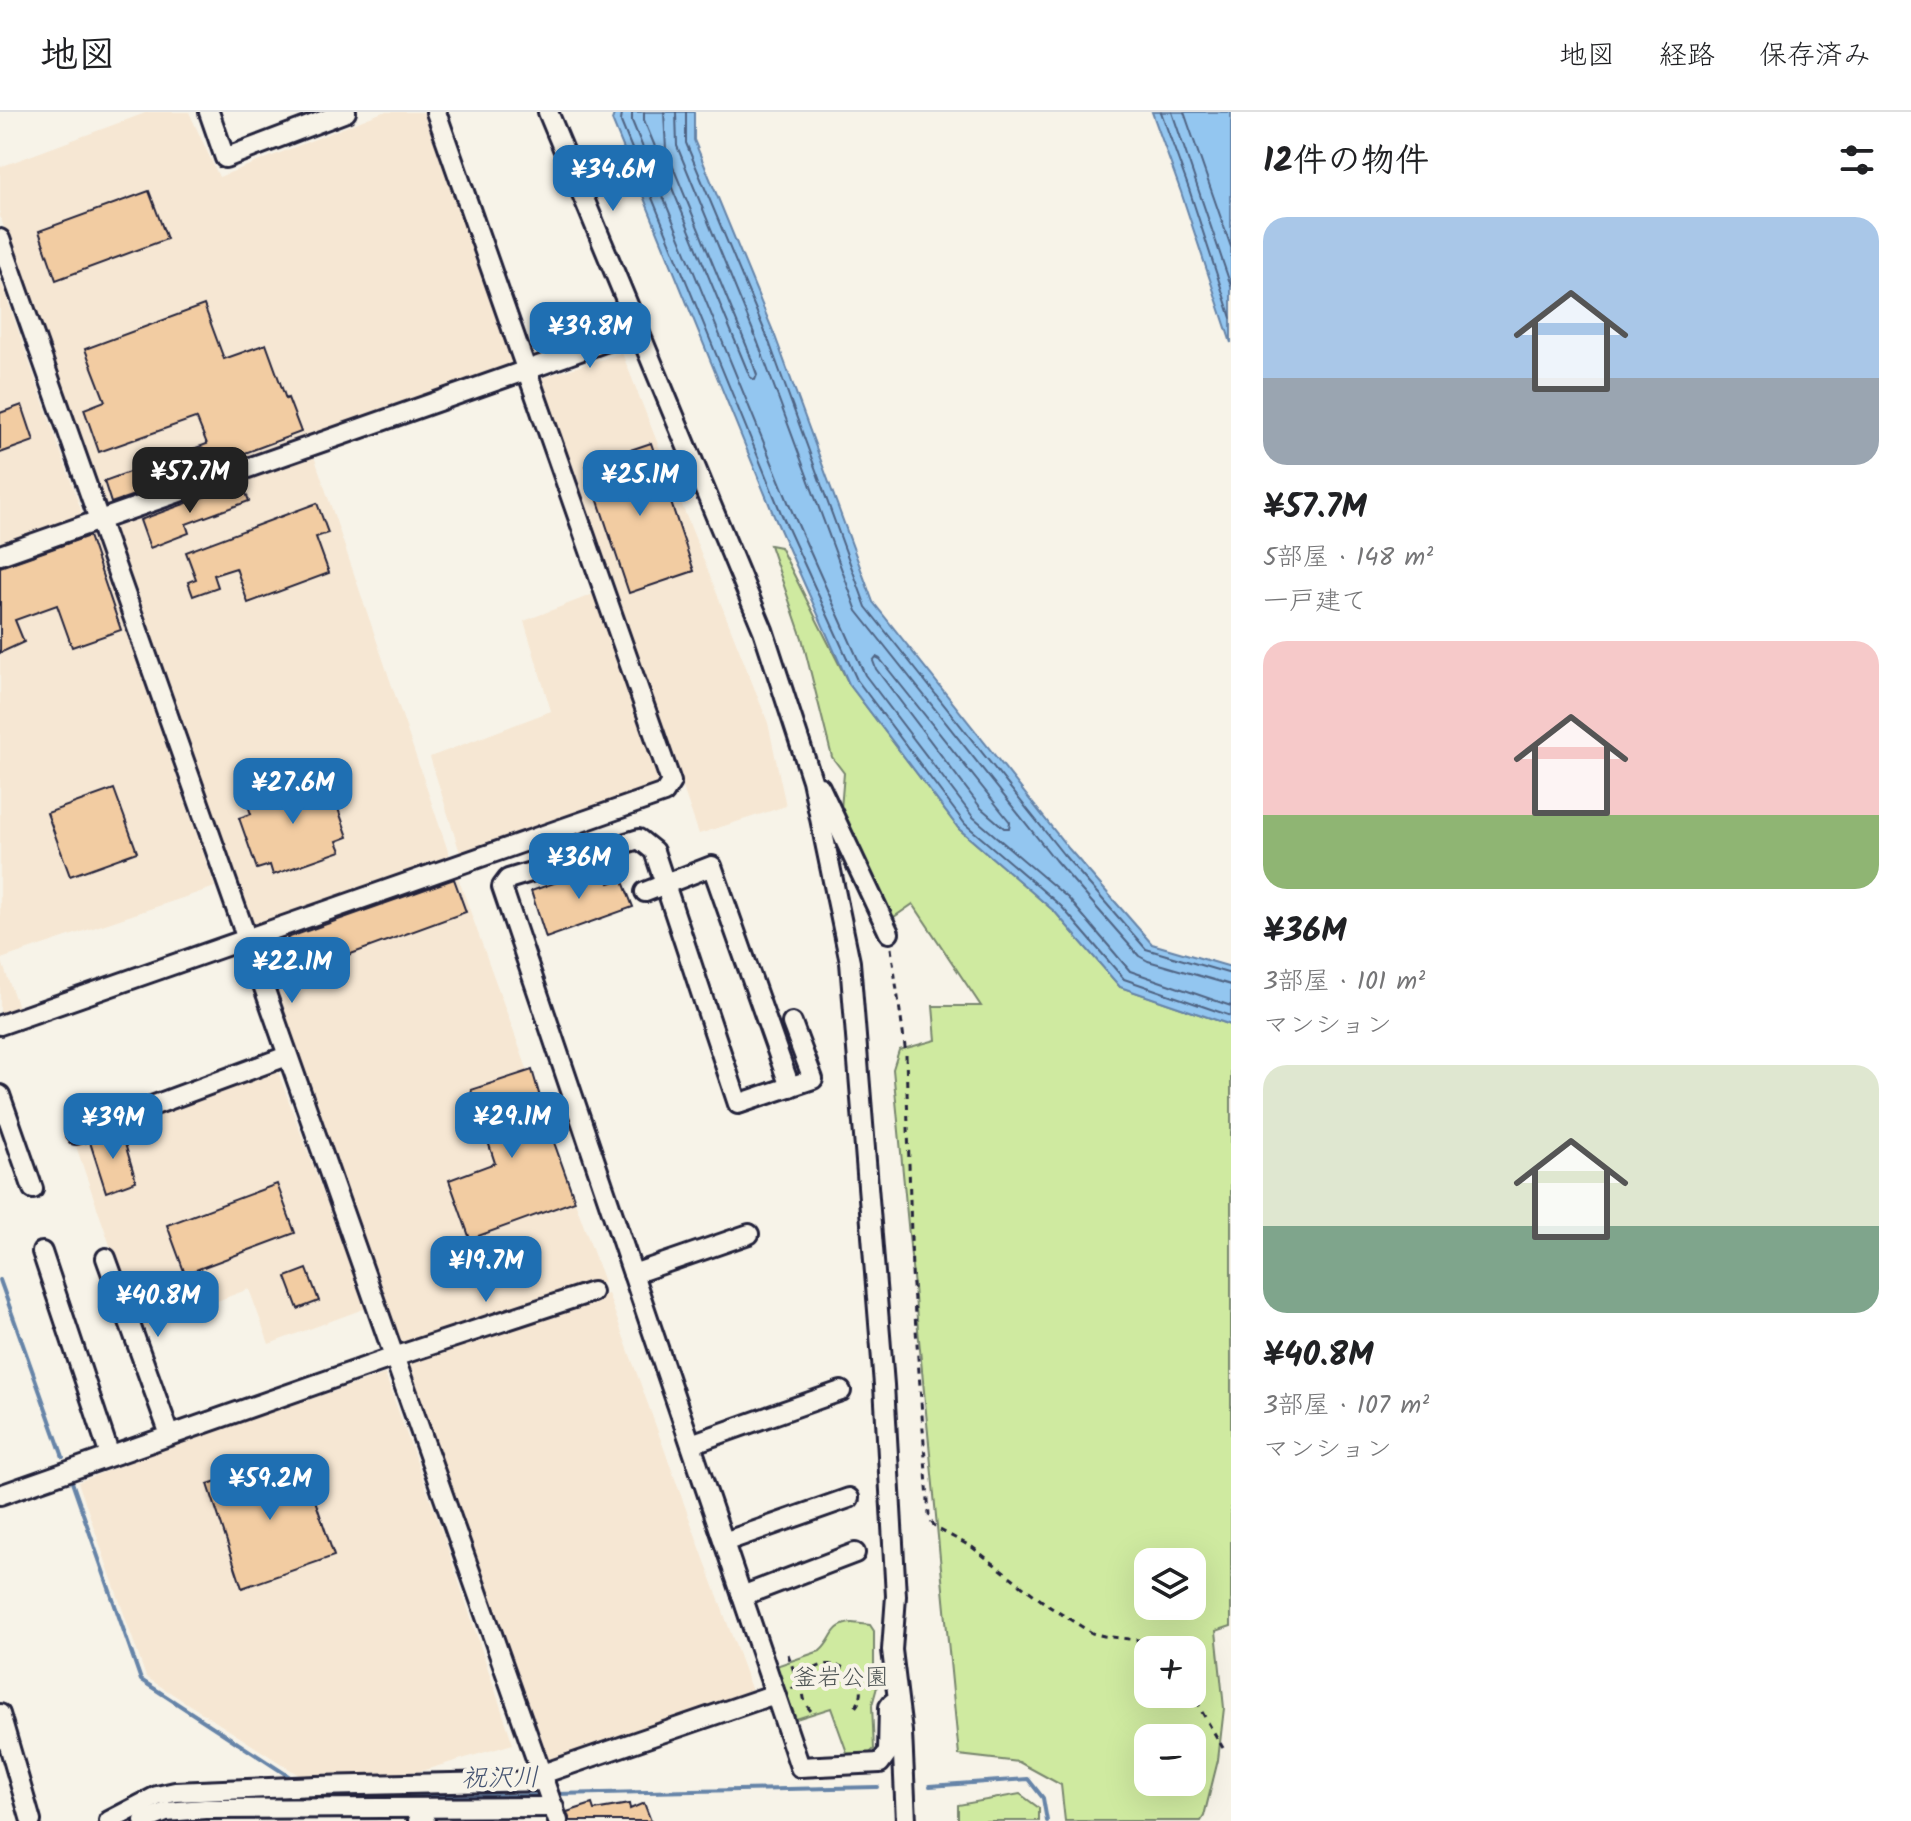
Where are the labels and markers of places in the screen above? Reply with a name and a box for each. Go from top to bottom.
pin: ¥34.6M [548,145,678,213]
pin: ¥39.8M [525,302,655,370]
pin: ¥57.7M [125,447,255,515]
pin: ¥25.1M [575,450,705,518]
pin: ¥27.6M [228,758,358,826]
pin: ¥36M [532,833,626,901]
pin: ¥22.1M [227,937,357,1005]
pin: ¥29.1M [447,1092,577,1160]
pin: ¥39M [66,1093,160,1161]
pin: ¥19.7M [421,1236,551,1304]
pin: ¥40.8M [93,1271,223,1339]
pin: ¥59.2M [205,1454,335,1522]

